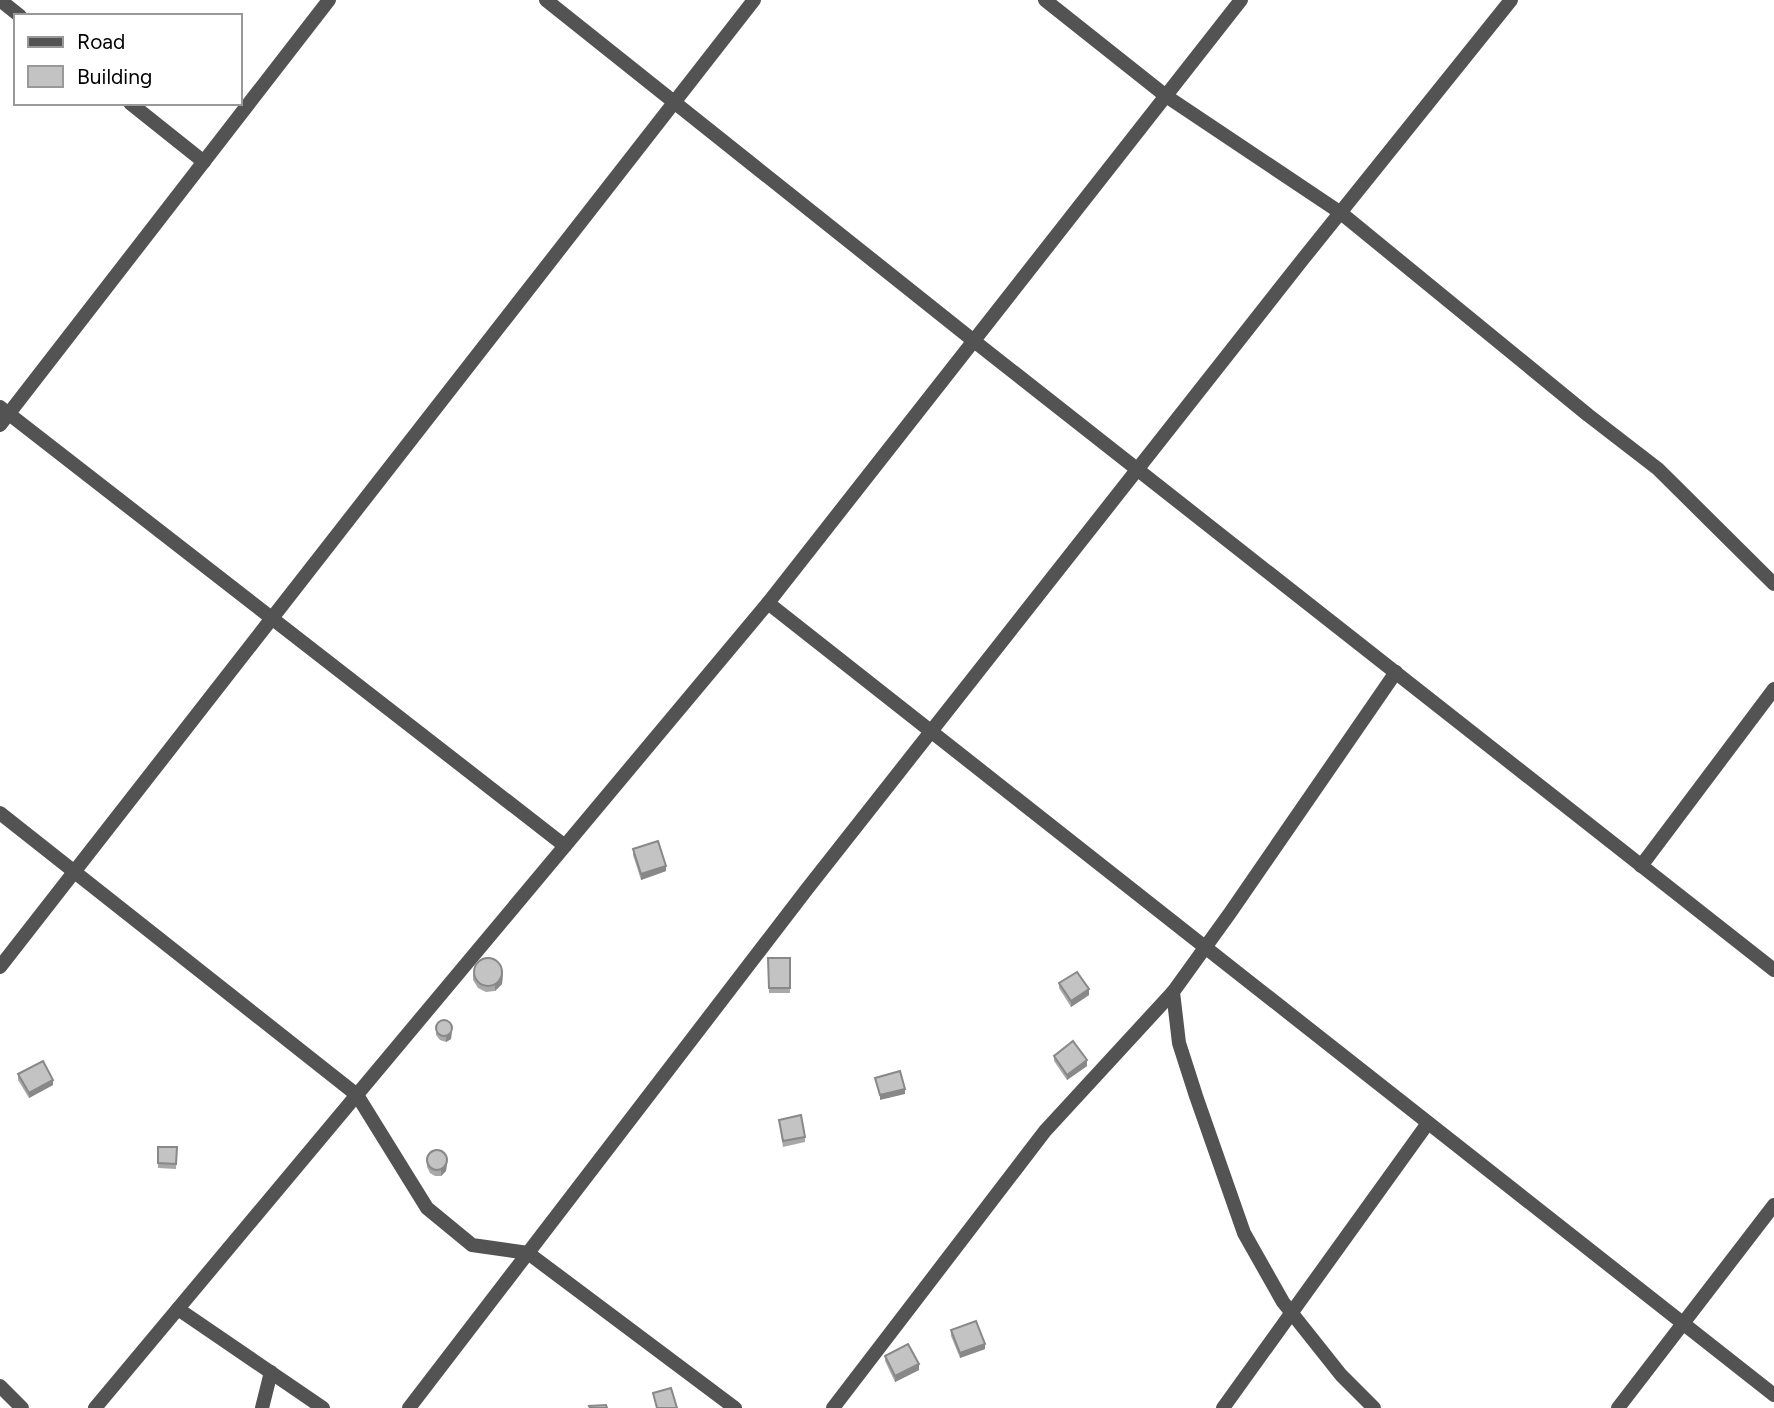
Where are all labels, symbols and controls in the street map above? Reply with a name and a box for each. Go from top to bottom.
legend [14,14,242,105]
text: Road [77,29,125,54]
text: Building [77,64,152,89]

